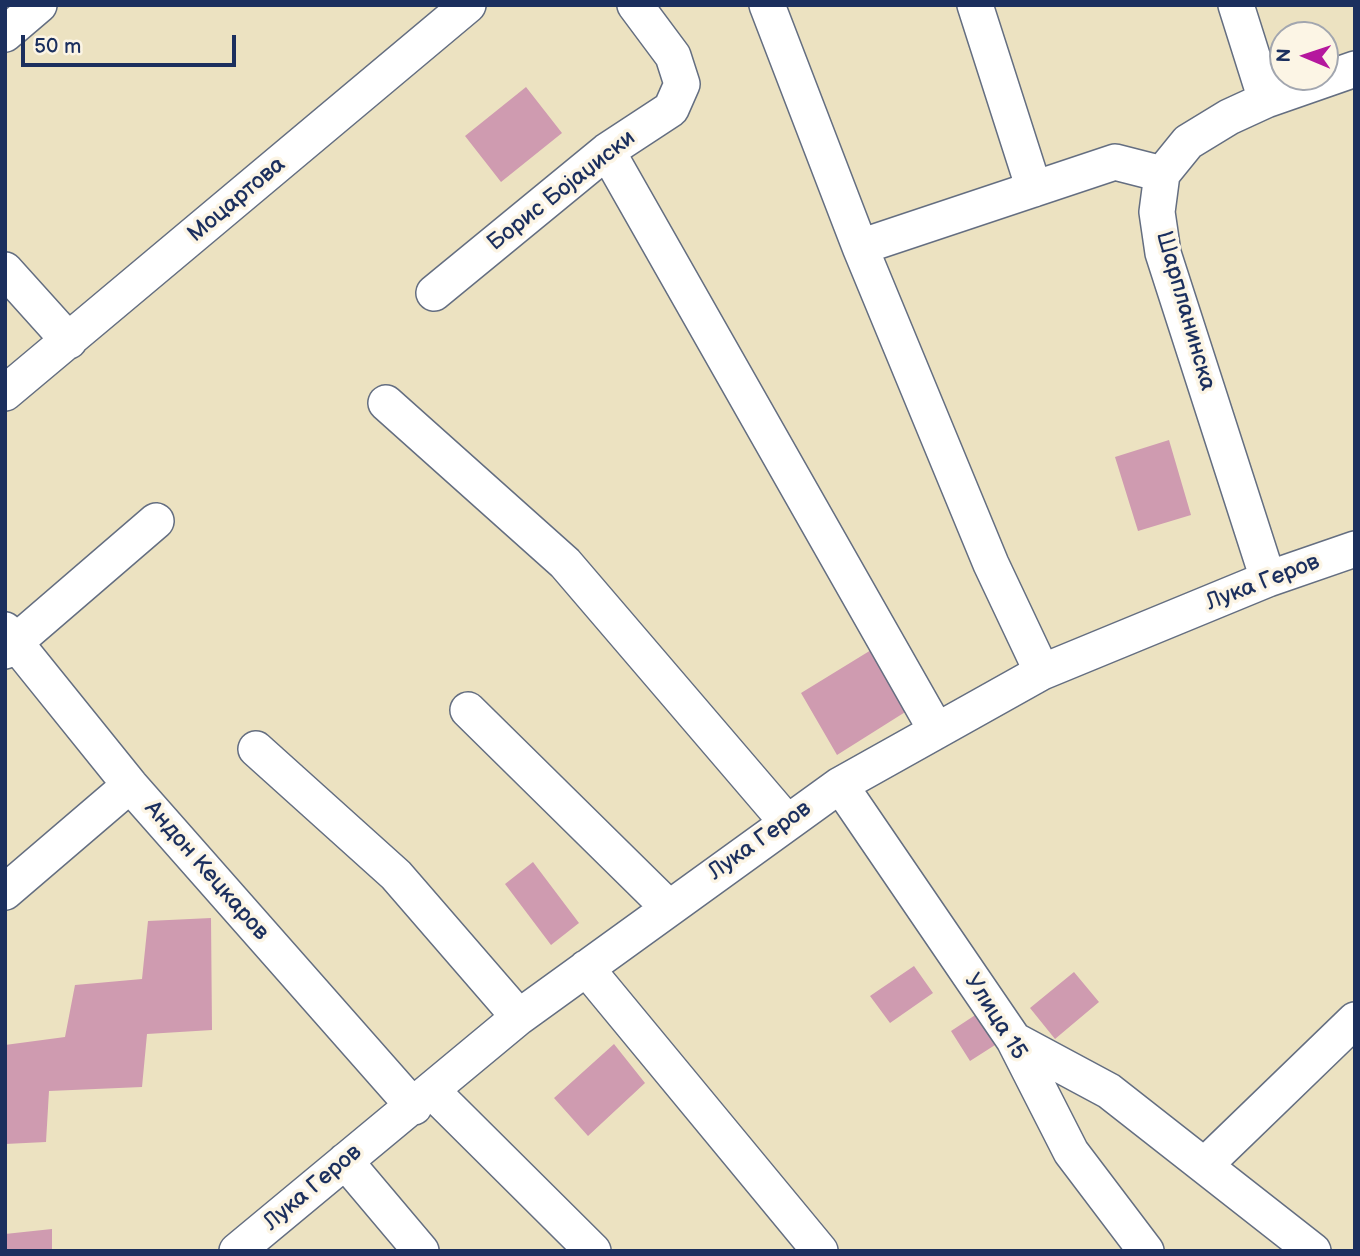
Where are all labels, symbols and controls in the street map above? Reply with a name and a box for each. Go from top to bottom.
scale bar [24,21,240,65]
north arrow [1269,21,1339,91]
text: 50 m [34,34,81,59]
text: N [1273,48,1296,63]
street label: Борис Бојаџиски [483,125,641,257]
street label: Моцартова [183,151,291,249]
street label: Шарпланинска [1149,228,1221,394]
street label: Лука Геров [1202,549,1324,617]
street label: Лука Геров [703,795,817,887]
street label: Андон Кецкаров [138,796,274,946]
street label: Улица 15 [958,969,1032,1065]
street label: Лука Геров [258,1139,368,1237]

